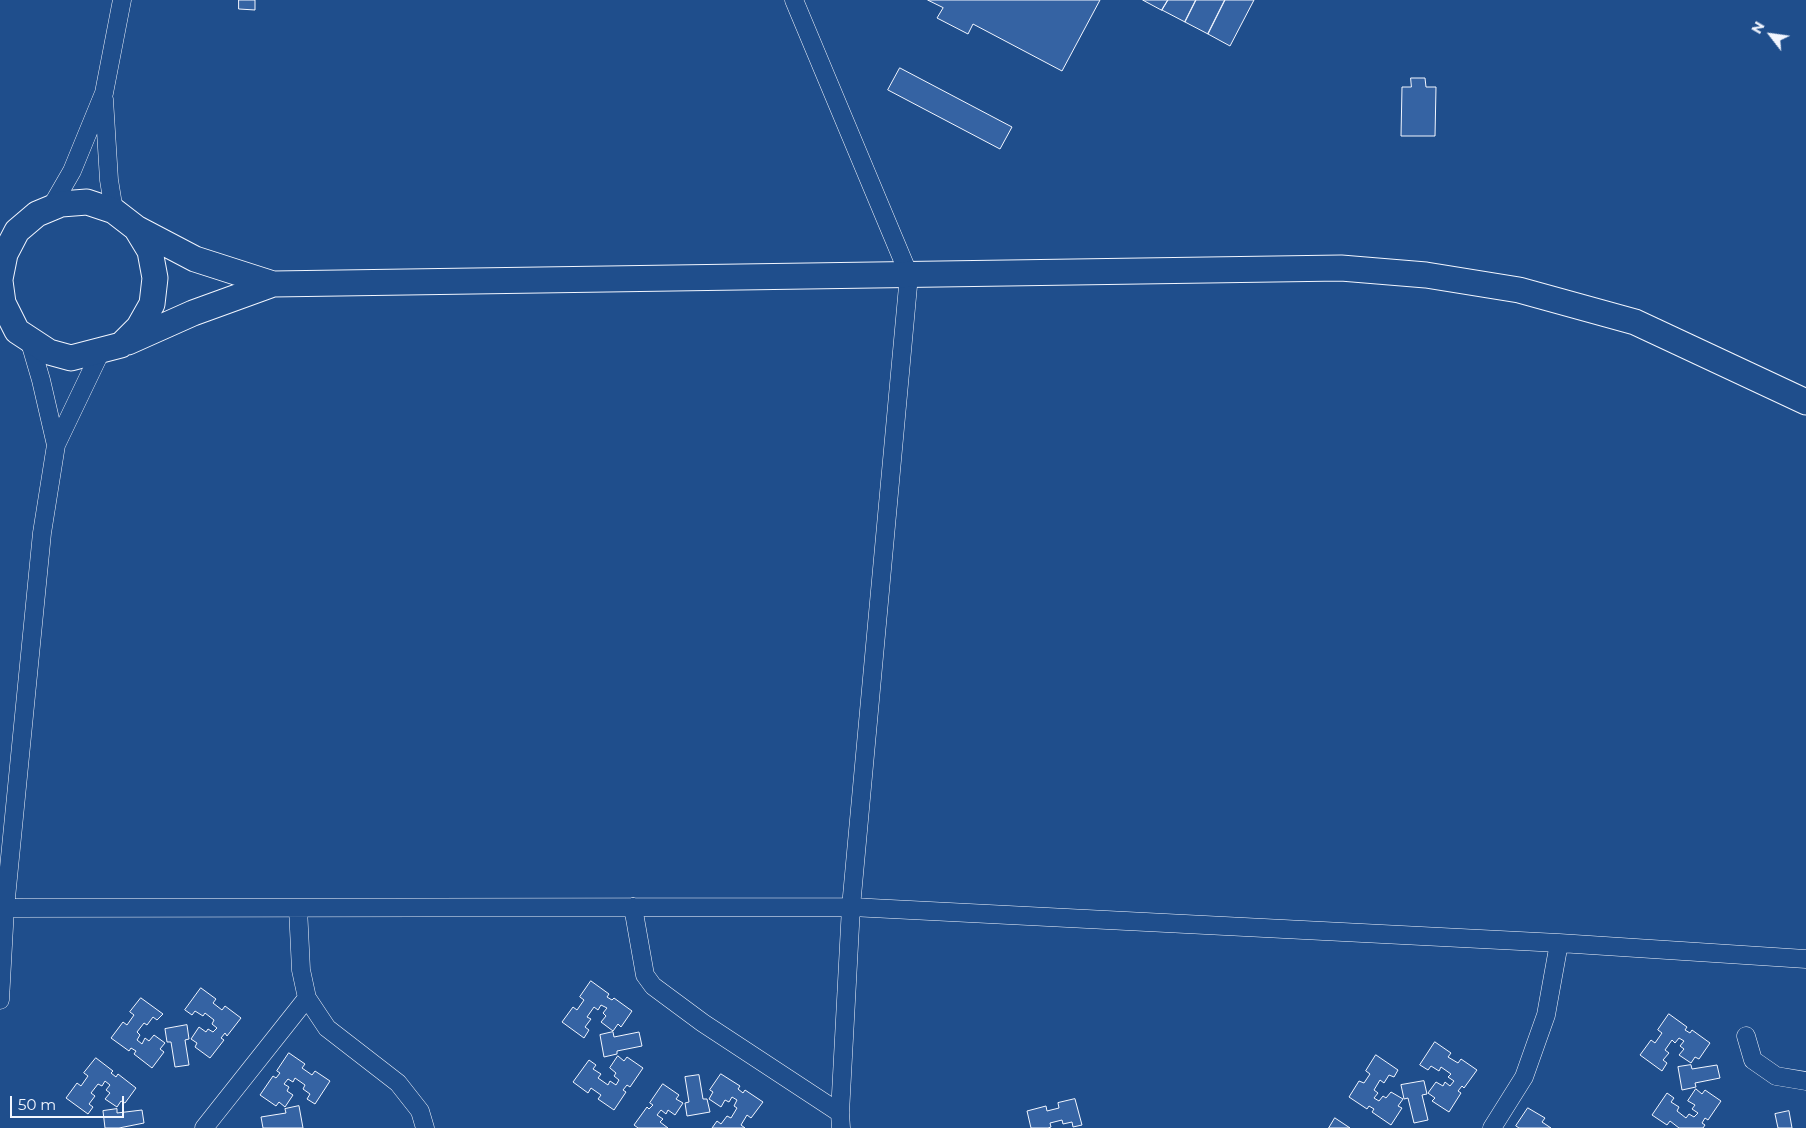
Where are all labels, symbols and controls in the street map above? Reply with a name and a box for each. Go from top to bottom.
north arrow [1746,10,1796,60]
text: N [1747,18,1769,37]
scale bar [12,1086,126,1118]
text: 50 m [18,1095,56,1114]

